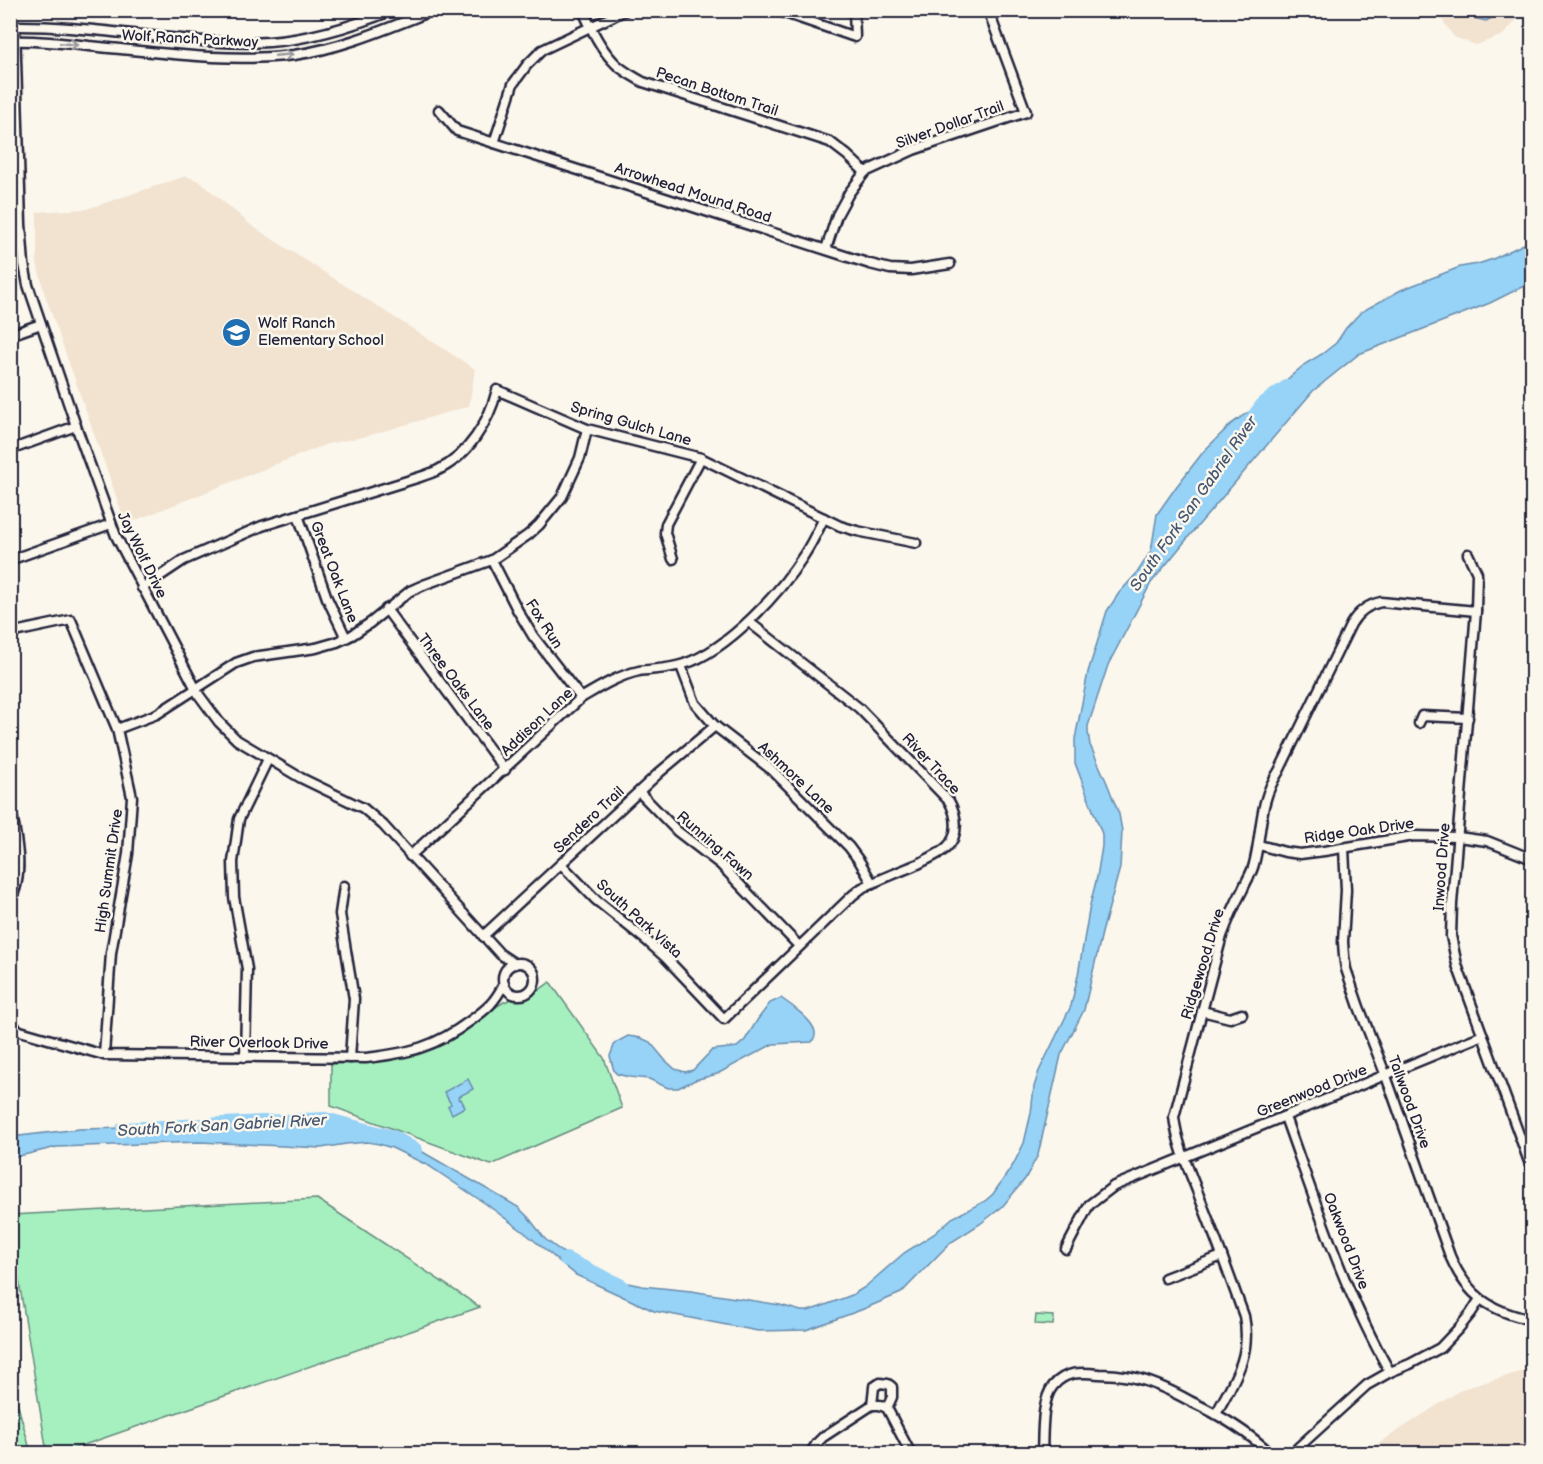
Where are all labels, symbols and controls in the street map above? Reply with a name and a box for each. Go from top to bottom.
street label: Wolf Ranch Parkway [121,26,259,52]
one-way arrow [58,39,78,50]
one-way arrow [274,50,294,61]
street label: Pecan Bottom Trail [654,63,780,121]
street label: Silver Dollar Trail [893,97,1007,153]
street label: Arrowhead Mound Road [612,159,774,227]
place label: Wolf Ranch Elementary School [258,314,384,350]
school or university icon: Wolf Ranch Elementary School [221,316,253,348]
street label: Spring Gulch Lane [568,398,694,450]
water label: South Fork San Gabriel River [1126,412,1262,595]
street label: Jay Wolf Drive [113,509,171,601]
street label: Great Oak Lane [306,518,362,626]
street label: Fox Run [521,596,567,652]
street label: Three Oaks Lane [413,630,499,734]
street label: Addison Lane [497,684,577,760]
street label: River Trace [898,729,964,799]
street label: Ashmore Lane [754,738,838,818]
street label: Sendero Trail [550,782,628,858]
street label: Running Fawn [672,807,758,885]
street label: High Summit Drive [91,808,127,934]
street label: Ridge Oak Drive [1303,814,1415,848]
street label: Inwood Drive [1429,822,1455,912]
street label: South Park Vista [592,875,686,963]
street label: Ridgewood Drive [1177,906,1229,1022]
street label: River Overlook Drive [189,1032,329,1054]
street label: Tallwood Drive [1383,1053,1435,1151]
street label: Greenwood Drive [1254,1060,1370,1122]
water label: South Fork San Gabriel River [117,1111,328,1141]
street label: Oakwood Drive [1319,1190,1373,1292]

